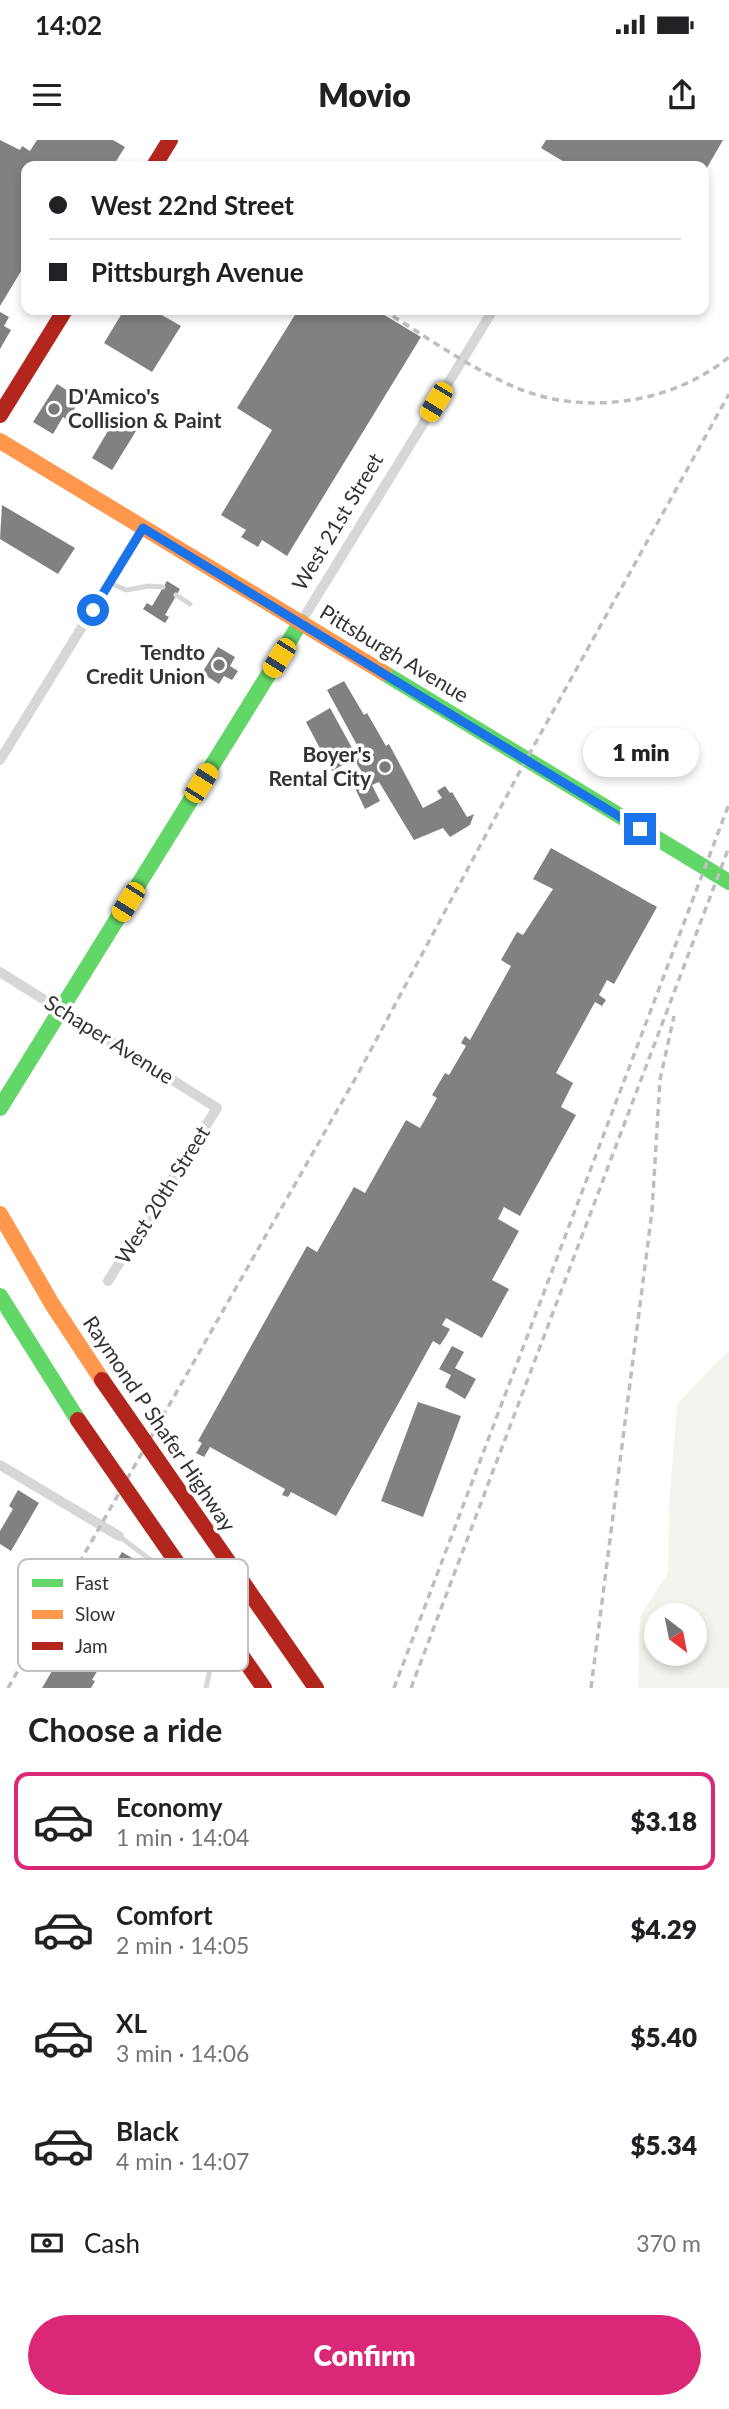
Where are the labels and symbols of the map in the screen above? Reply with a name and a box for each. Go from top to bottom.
car [417,379,456,425]
place label: D'Amico's Collision & Paint [68,383,222,432]
marker: D'Amico's Collision & Paint [46,401,62,417]
street label: West 21st Street [286,448,388,594]
route start [77,594,109,626]
street label: Pittsburgh Avenue [316,599,474,707]
car [259,635,300,681]
place label: Tendto Credit Union [86,639,205,688]
marker: Tendto Credit Union [211,657,227,673]
callout: 1 min [582,728,698,776]
place label: Boyer's Rental City [268,741,372,790]
marker: Boyer's Rental City [377,759,393,775]
car [181,760,222,806]
route end [624,813,656,845]
car [108,879,149,925]
street label: Schaper Avenue [41,989,179,1088]
street label: West 20th Street [109,1120,214,1268]
street label: Raymond P Shafer Highway [79,1311,242,1536]
legend [18,1559,248,1671]
text: Fast [75,1571,109,1594]
text: Slow [75,1602,115,1625]
north arrow [644,1603,707,1666]
text: Jam [75,1634,108,1657]

